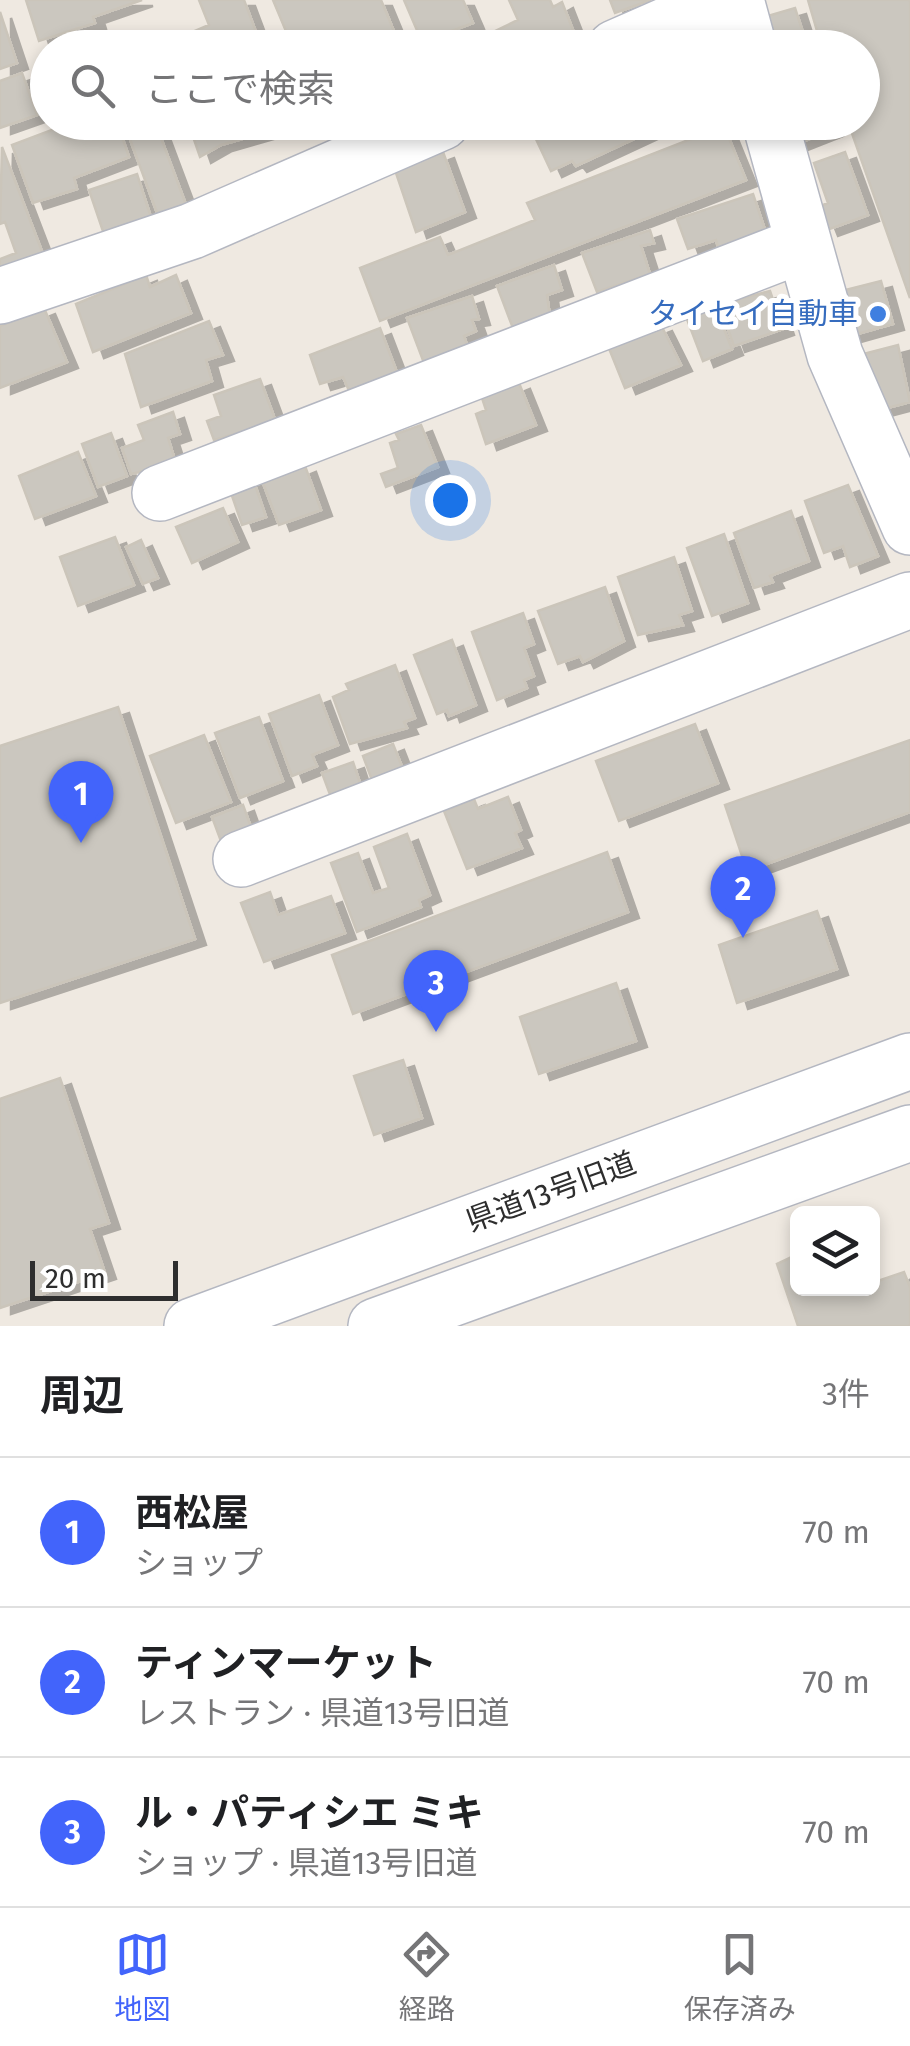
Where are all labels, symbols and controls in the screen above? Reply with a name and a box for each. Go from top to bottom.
search box [30,30,880,140]
icon: search [65,58,120,113]
text: ここで検索 [145,66,335,112]
place label: タイセイ自動車 [648,296,858,332]
marker: タイセイ自動車 [867,303,889,325]
your location [425,475,476,526]
pin: 1 [48,760,114,843]
pin: 2 [710,856,776,938]
pin: 3 [404,950,468,1032]
street label: 県道13号旧道 [461,1145,641,1239]
map controls [790,1206,880,1296]
button: layers [790,1206,880,1296]
scale bar [30,1256,178,1300]
text: 20 m [45,1262,106,1295]
text: 周辺 [40,1371,124,1421]
text: 3件 [822,1375,870,1413]
text: 西松屋 [135,1490,249,1536]
text: 1 [65,1513,80,1551]
text: 70 m [802,1513,870,1551]
text: ショップ [135,1544,263,1582]
text: ティンマーケット [135,1640,437,1686]
text: 2 [64,1663,81,1701]
text: 70 m [802,1663,870,1701]
text: レストラン · 県道13号旧道 [135,1694,509,1732]
text: ル・パティシエ ミキ [135,1790,484,1836]
text: 3 [64,1813,81,1851]
text: 70 m [802,1813,870,1851]
text: ショップ · 県道13号旧道 [135,1844,477,1882]
tab: 地図 [114,1927,170,2027]
tab: 経路 [399,1927,455,2027]
tab: 保存済み [684,1927,796,2027]

